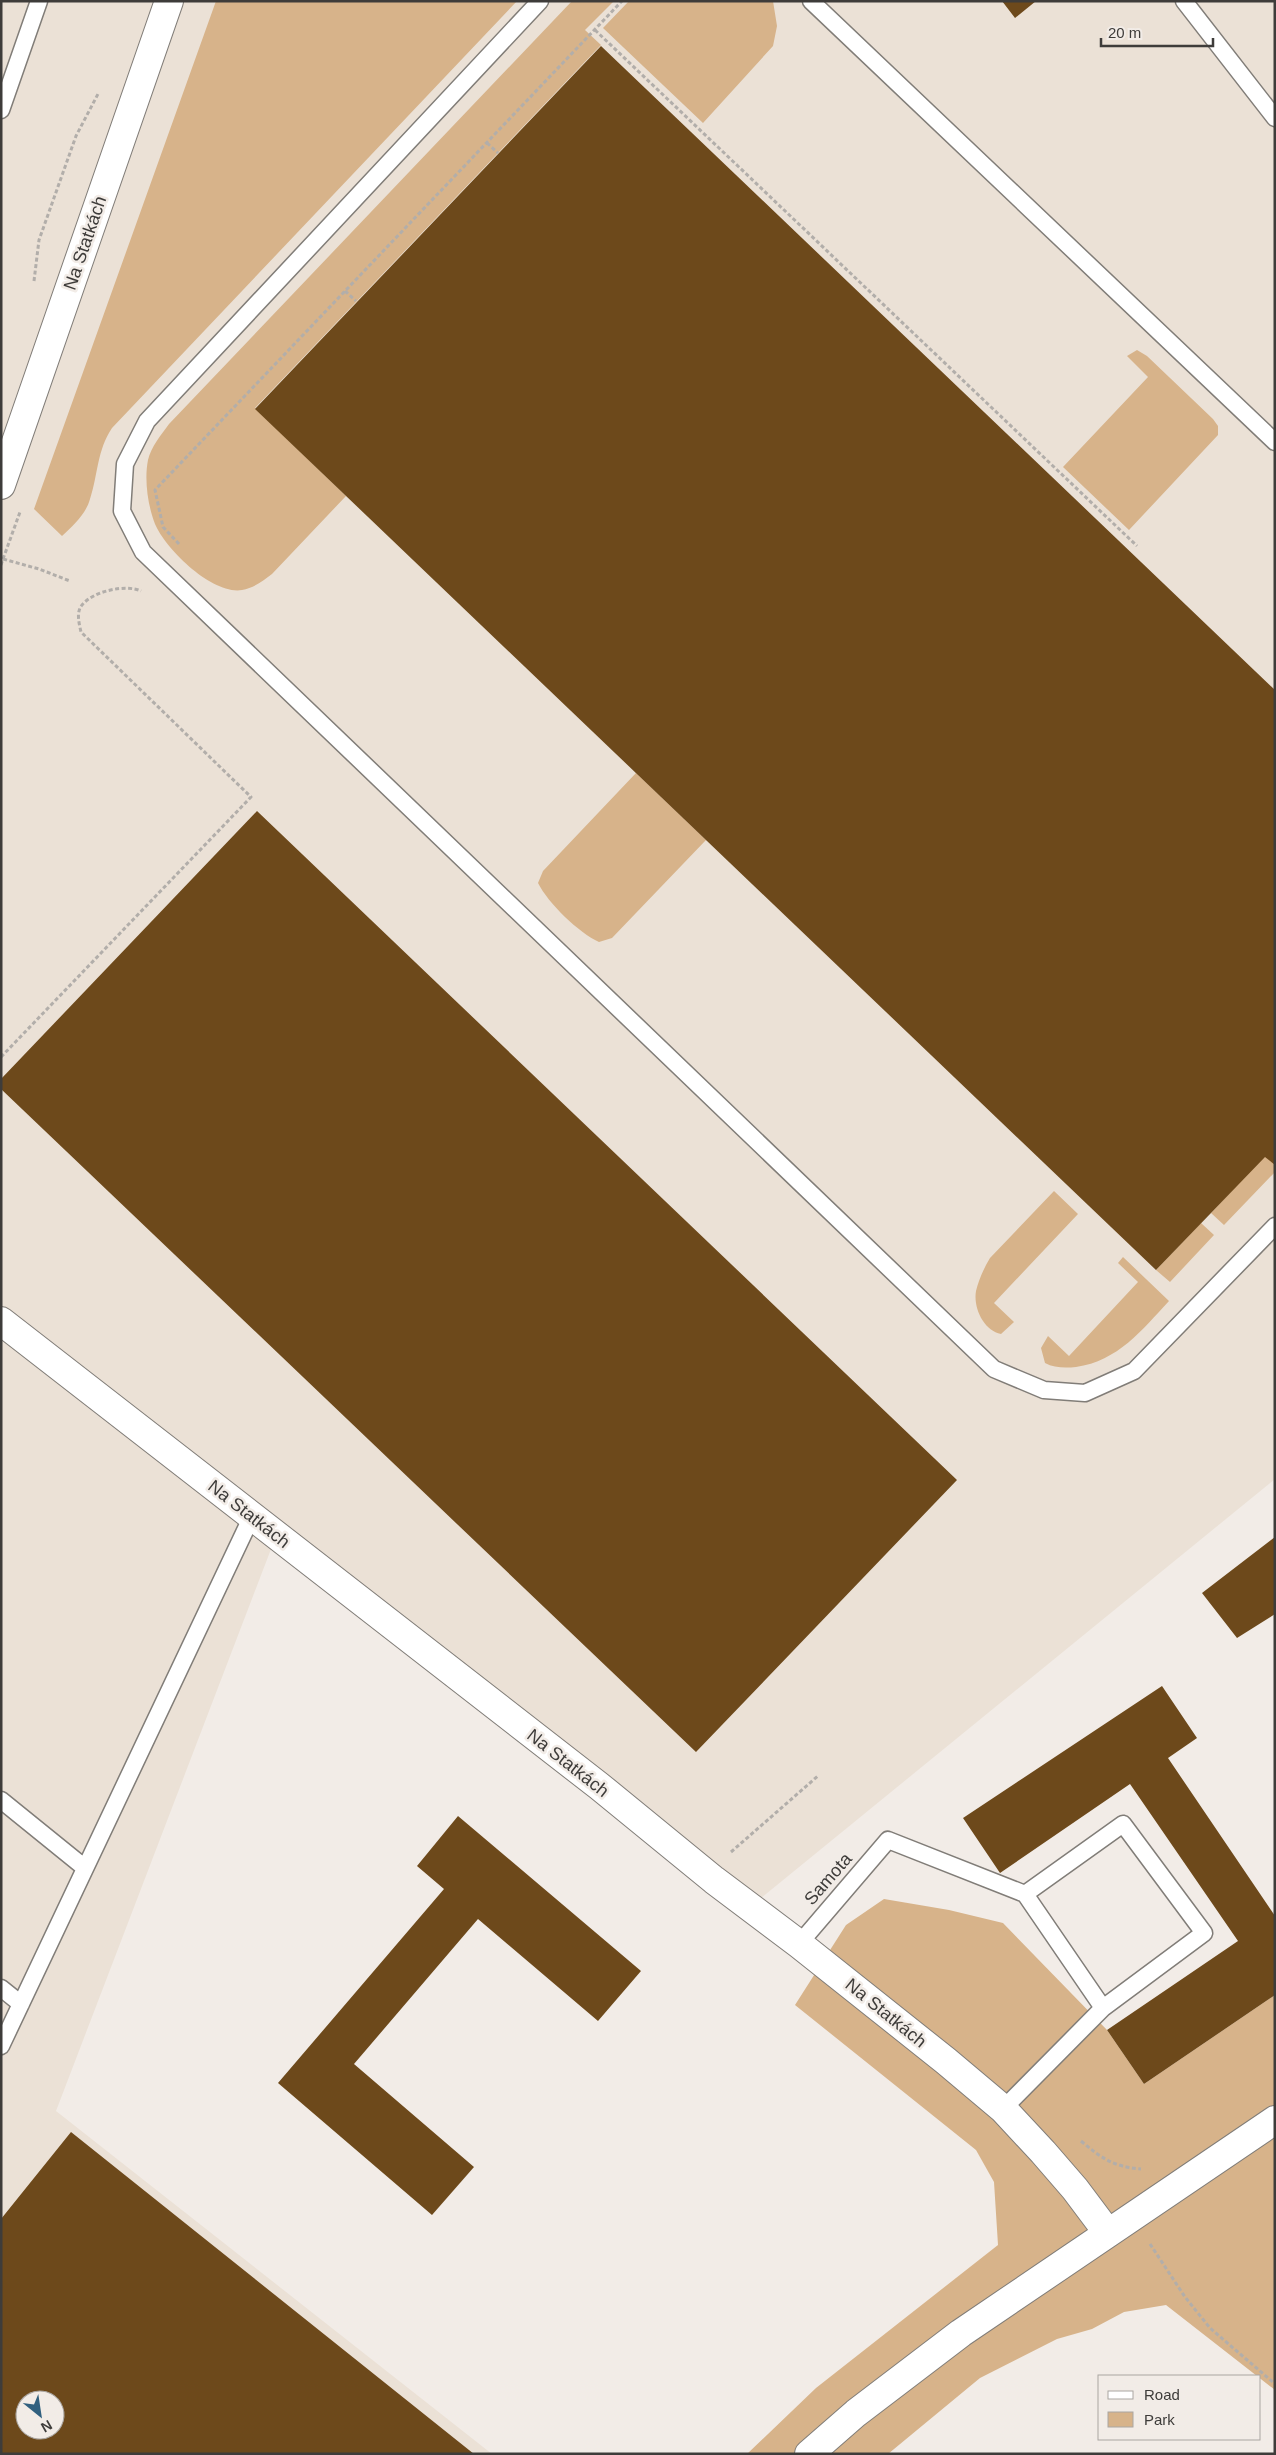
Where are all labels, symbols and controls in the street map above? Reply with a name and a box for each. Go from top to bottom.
scale bar [1101,15,1214,47]
text: 20 m [1108,24,1141,41]
street label: Na Statkách [60,193,110,293]
street label: Na Statkách [204,1476,294,1552]
street label: Na Statkách [523,1725,613,1801]
street label: Samota [800,1848,857,1909]
street label: Na Statkách [842,1974,930,2052]
legend [1098,2375,1261,2440]
text: Road [1144,2386,1180,2403]
north arrow [15,2390,65,2440]
text: Park [1144,2411,1175,2428]
text: N [38,2417,55,2436]

